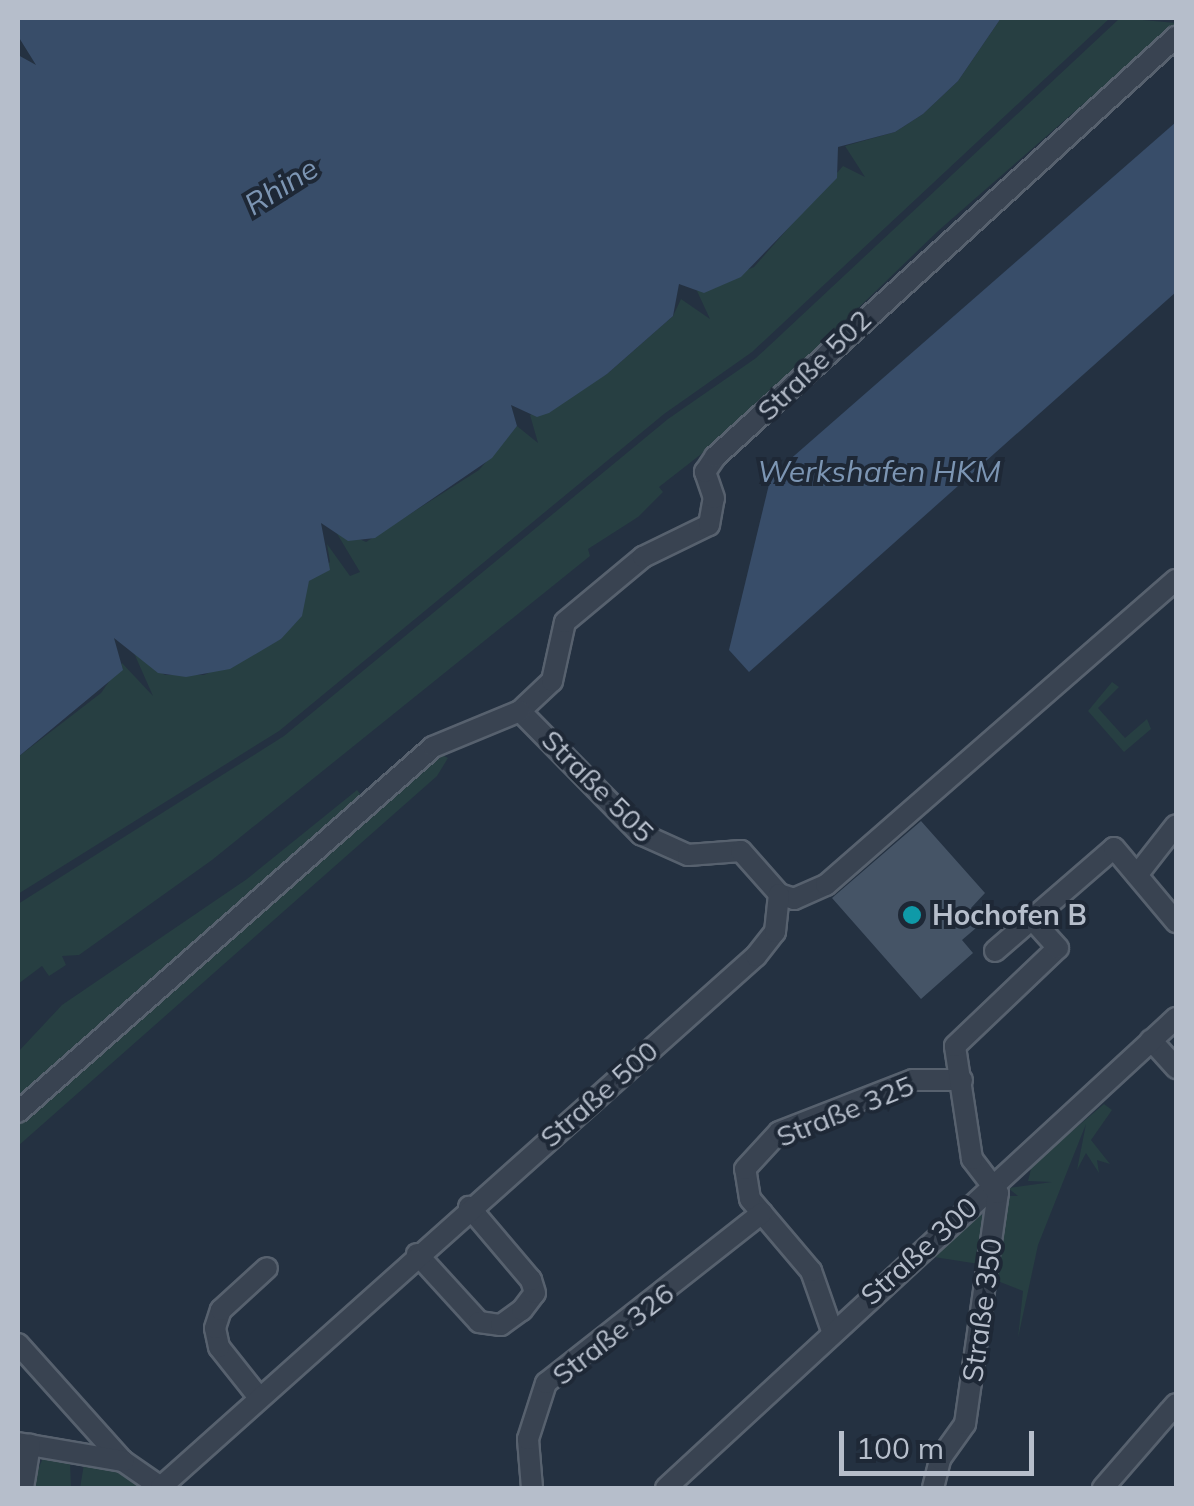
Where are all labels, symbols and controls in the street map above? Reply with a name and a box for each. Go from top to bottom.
water label: Rhine [238,150,324,222]
street label: Straße 502 [750,303,878,427]
water label: Werkshafen HKM [757,453,1001,489]
street label: Straße 505 [535,723,661,849]
place label: Hochofen B [932,898,1087,932]
marker: Hochofen B [901,904,923,926]
street label: Straße 500 [533,1034,665,1154]
street label: Straße 325 [772,1068,918,1154]
street label: Straße 300 [854,1190,984,1312]
street label: Straße 350 [955,1236,1009,1384]
street label: Straße 326 [546,1276,680,1392]
scale bar [844,1411,1039,1473]
text: 100 m [856,1429,944,1467]

